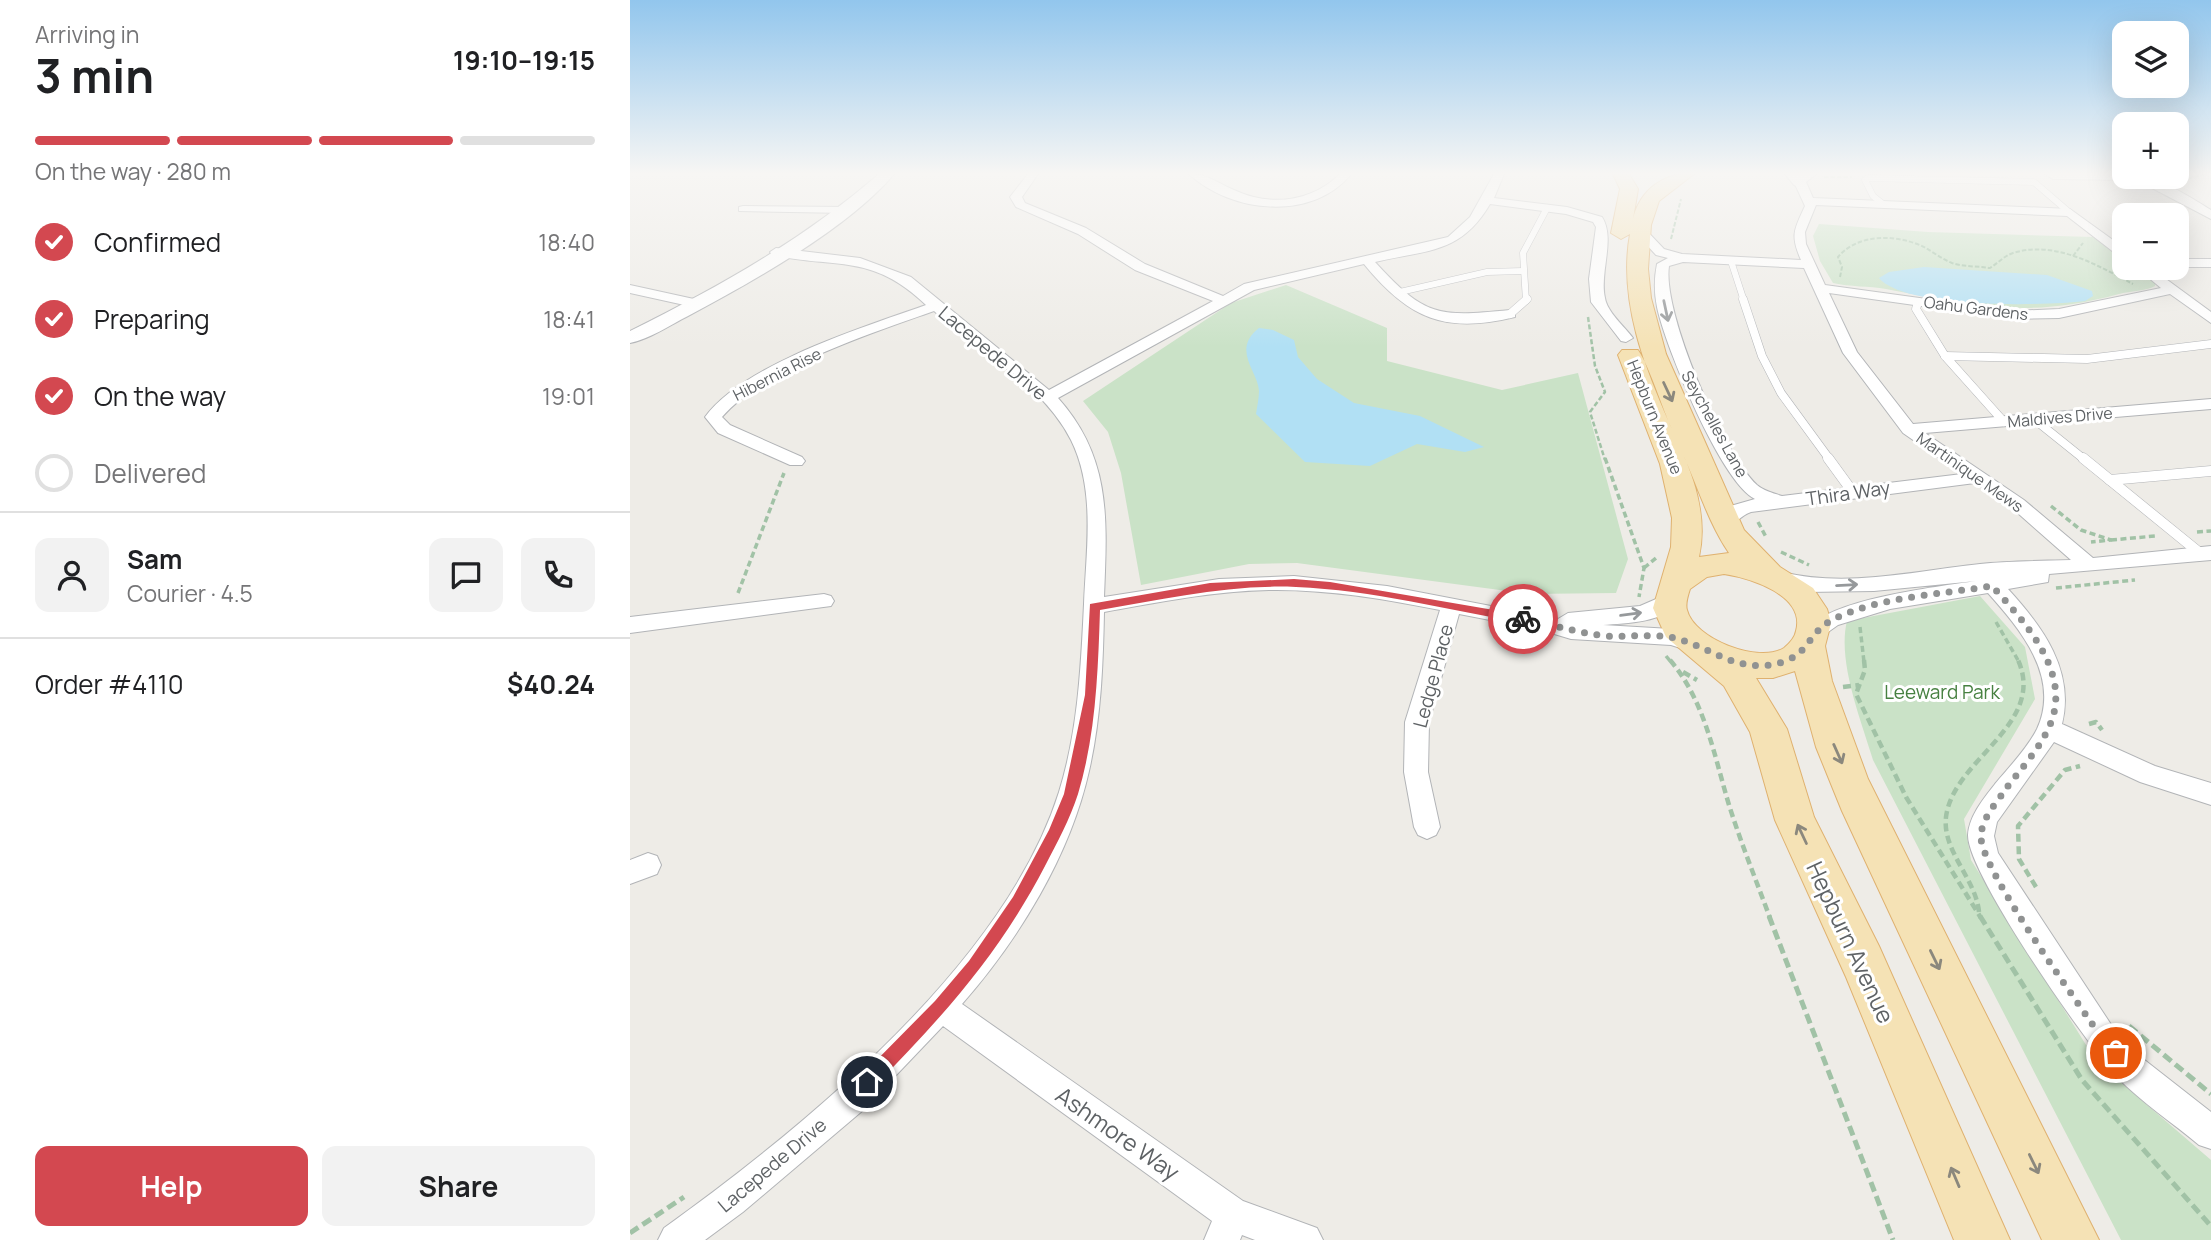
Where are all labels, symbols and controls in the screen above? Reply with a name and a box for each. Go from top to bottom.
text: Arriving in [35,18,140,50]
map controls [2112,21,2189,280]
button: layers [2112,21,2189,98]
text: 19:10–19:15 [453,42,595,78]
text: 3 min [35,44,154,107]
button: + [2112,112,2189,189]
text: On the way · 280 m [35,155,231,187]
button: − [2112,203,2189,280]
icon: check [35,223,73,261]
text: Confirmed [94,224,221,260]
text: 18:40 [538,226,595,258]
street label: Oahu Gardens [1923,291,2029,325]
one-way arrow [1660,299,1674,322]
icon: check [35,300,73,338]
street label: Lacepede Drive [933,300,1053,406]
text: Preparing [94,301,210,337]
text: 18:41 [543,303,595,335]
street label: Hibernia Rise [729,342,825,406]
street label: Hepburn Avenue [1622,356,1688,478]
street label: Seychelles Lane [1676,367,1754,481]
icon: check [35,377,73,415]
text: On the way [94,378,226,414]
text: 19:01 [542,380,595,412]
one-way arrow [1662,381,1675,402]
street label: Maldives Drive [2007,401,2113,433]
street label: Martinique Mews [1912,427,2028,517]
text: Delivered [94,455,206,491]
street label: Thira Way [1804,474,1892,512]
button: person [35,538,109,612]
button: chat [429,538,503,612]
button: phone [521,538,595,612]
text: Sam [127,541,182,577]
text: Courier · 4.5 [127,577,253,609]
one-way arrow [1835,579,1858,592]
courier [1488,584,1558,654]
icon: bike [1504,600,1542,638]
one-way arrow [1619,608,1642,621]
street label: Ledge Place [1407,621,1459,731]
text: Order #4110 [35,666,184,702]
text: $40.24 [507,666,595,702]
park label: Leeward Park [1884,679,2000,705]
one-way arrow [1832,742,1845,764]
one-way arrow [1795,824,1808,845]
street label: Hepburn Avenue [1800,856,1902,1028]
one-way arrow [1928,949,1942,970]
pin [2086,1023,2146,1083]
icon: bag [2097,1034,2135,1072]
pin [837,1052,897,1112]
icon: home [848,1063,886,1101]
street label: Ashmore Way [1050,1079,1186,1187]
street label: Lacepede Drive [712,1112,832,1218]
button: Help [35,1146,308,1226]
button: Share [322,1146,595,1226]
one-way arrow [2028,1153,2042,1174]
one-way arrow [1948,1167,1961,1189]

